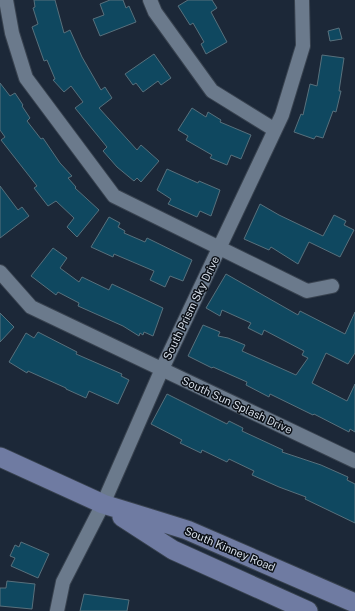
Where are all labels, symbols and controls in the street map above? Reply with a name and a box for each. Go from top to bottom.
street label: South Prism Sky Drive [161,254,221,362]
street label: South Sun Splash Drive [180,374,294,436]
street label: South Kinney Road [183,525,277,573]

